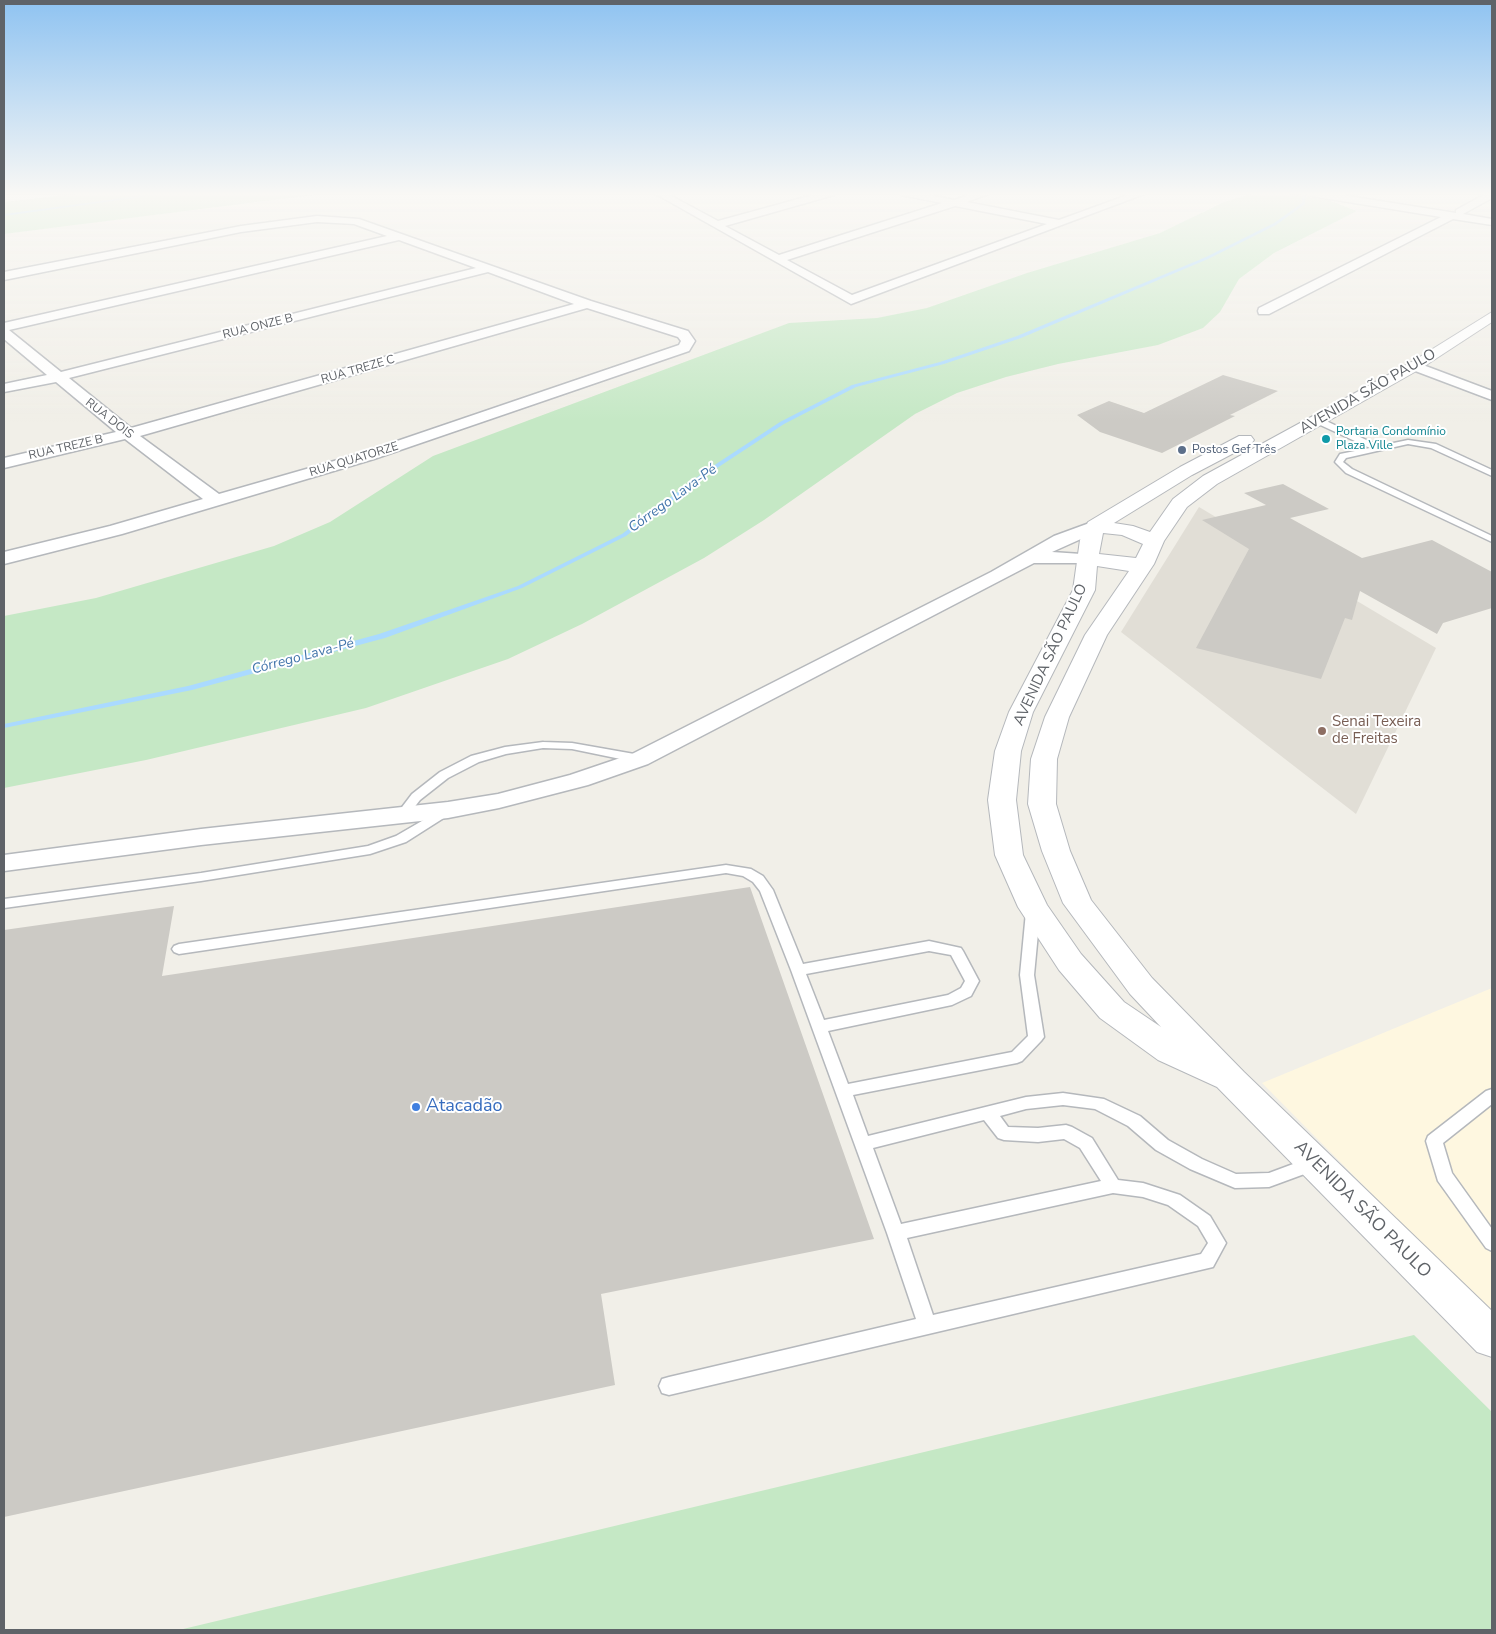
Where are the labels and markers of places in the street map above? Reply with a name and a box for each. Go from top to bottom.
place label: Portaria Condomínio Plaza Ville [1336,425,1446,453]
marker: Portaria Condomínio Plaza Ville [1320,433,1332,445]
place label: Postos Gef Três [1192,443,1276,457]
marker: Postos Gef Três [1176,444,1188,456]
place label: Senai Texeira de Freitas [1332,713,1421,748]
marker: Senai Texeira de Freitas [1316,725,1328,737]
place label: Atacadão [426,1096,503,1118]
marker: Atacadão [410,1101,422,1113]

